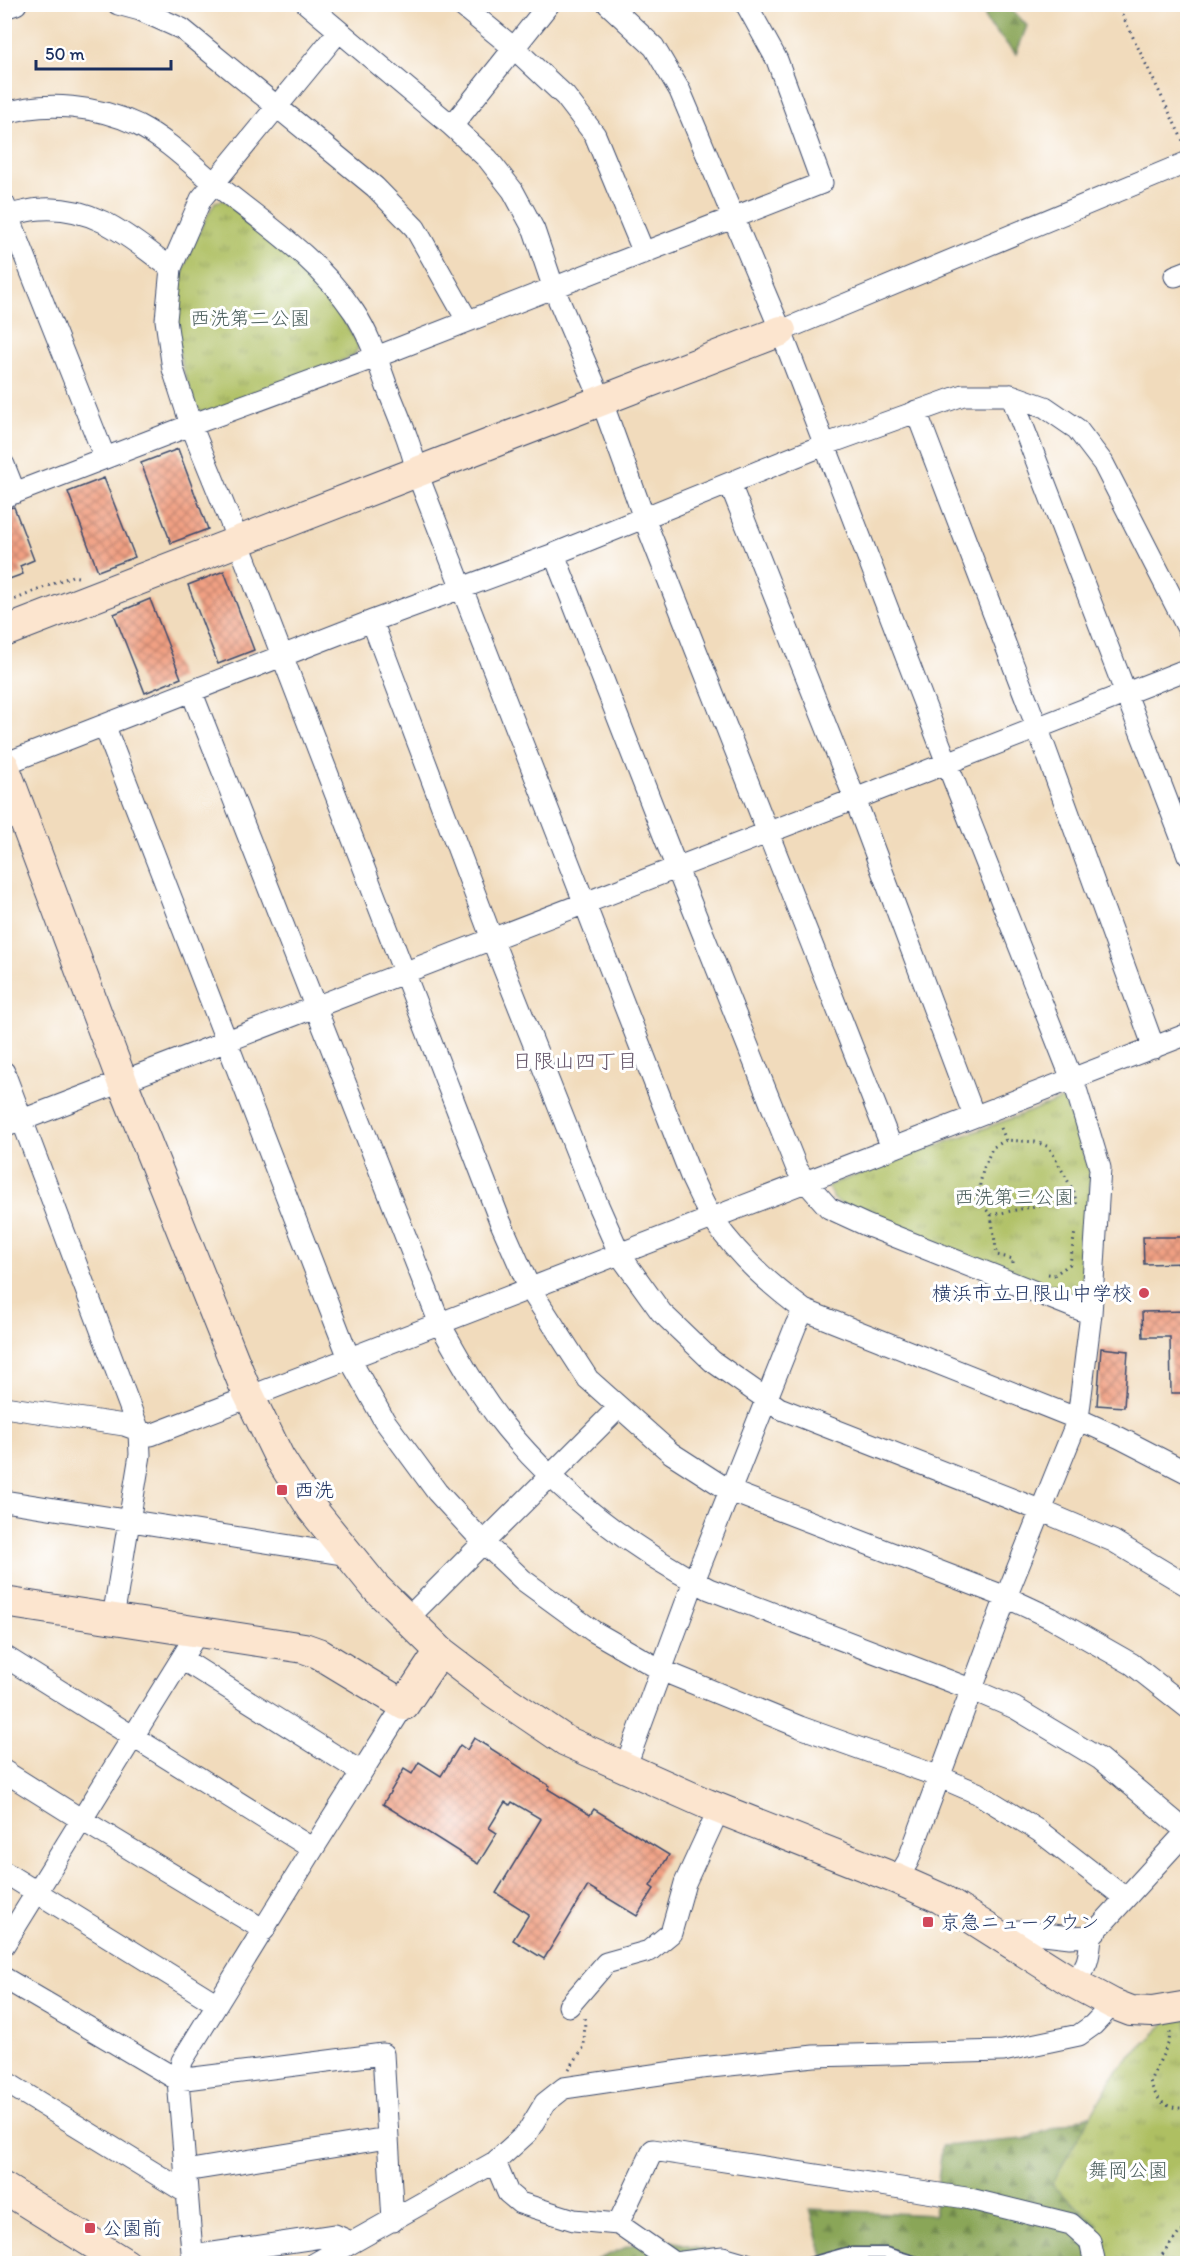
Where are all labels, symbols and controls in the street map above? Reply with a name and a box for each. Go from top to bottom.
scale bar [36,33,171,71]
text: 50 m [45,43,85,65]
park label: 西洗第二公園 [190,306,310,330]
district label: 日限山四丁目 [512,1048,638,1073]
park label: 西洗第三公園 [954,1185,1074,1209]
place label: 横浜市立日限山中学校 [932,1281,1132,1305]
marker: 横浜市立日限山中学校 [1137,1286,1151,1300]
place label: 西洗 [294,1478,334,1502]
marker: 西洗 [275,1483,289,1497]
place label: 京急ニュータウン [940,1910,1100,1934]
marker: 京急ニュータウン [921,1915,935,1929]
park label: 舞岡公園 [1088,2158,1168,2182]
place label: 公園前 [102,2216,162,2240]
marker: 公園前 [83,2221,97,2235]

